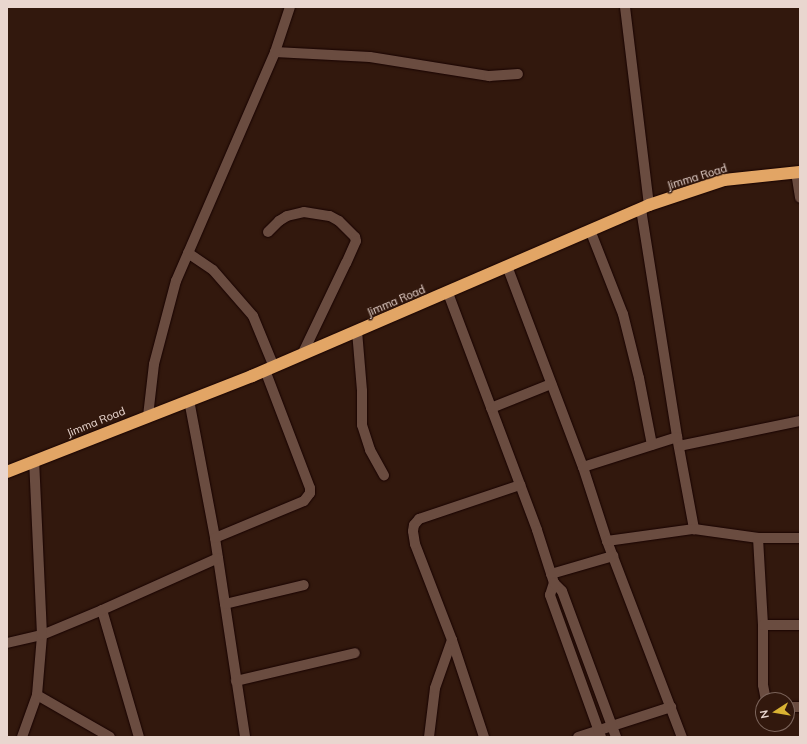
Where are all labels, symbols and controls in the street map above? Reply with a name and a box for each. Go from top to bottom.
street label: Jimma Road [665,162,729,192]
street label: Jimma Road [365,283,427,319]
street label: Jimma Road [65,404,127,440]
north arrow [755,692,795,732]
text: N [757,709,772,720]

